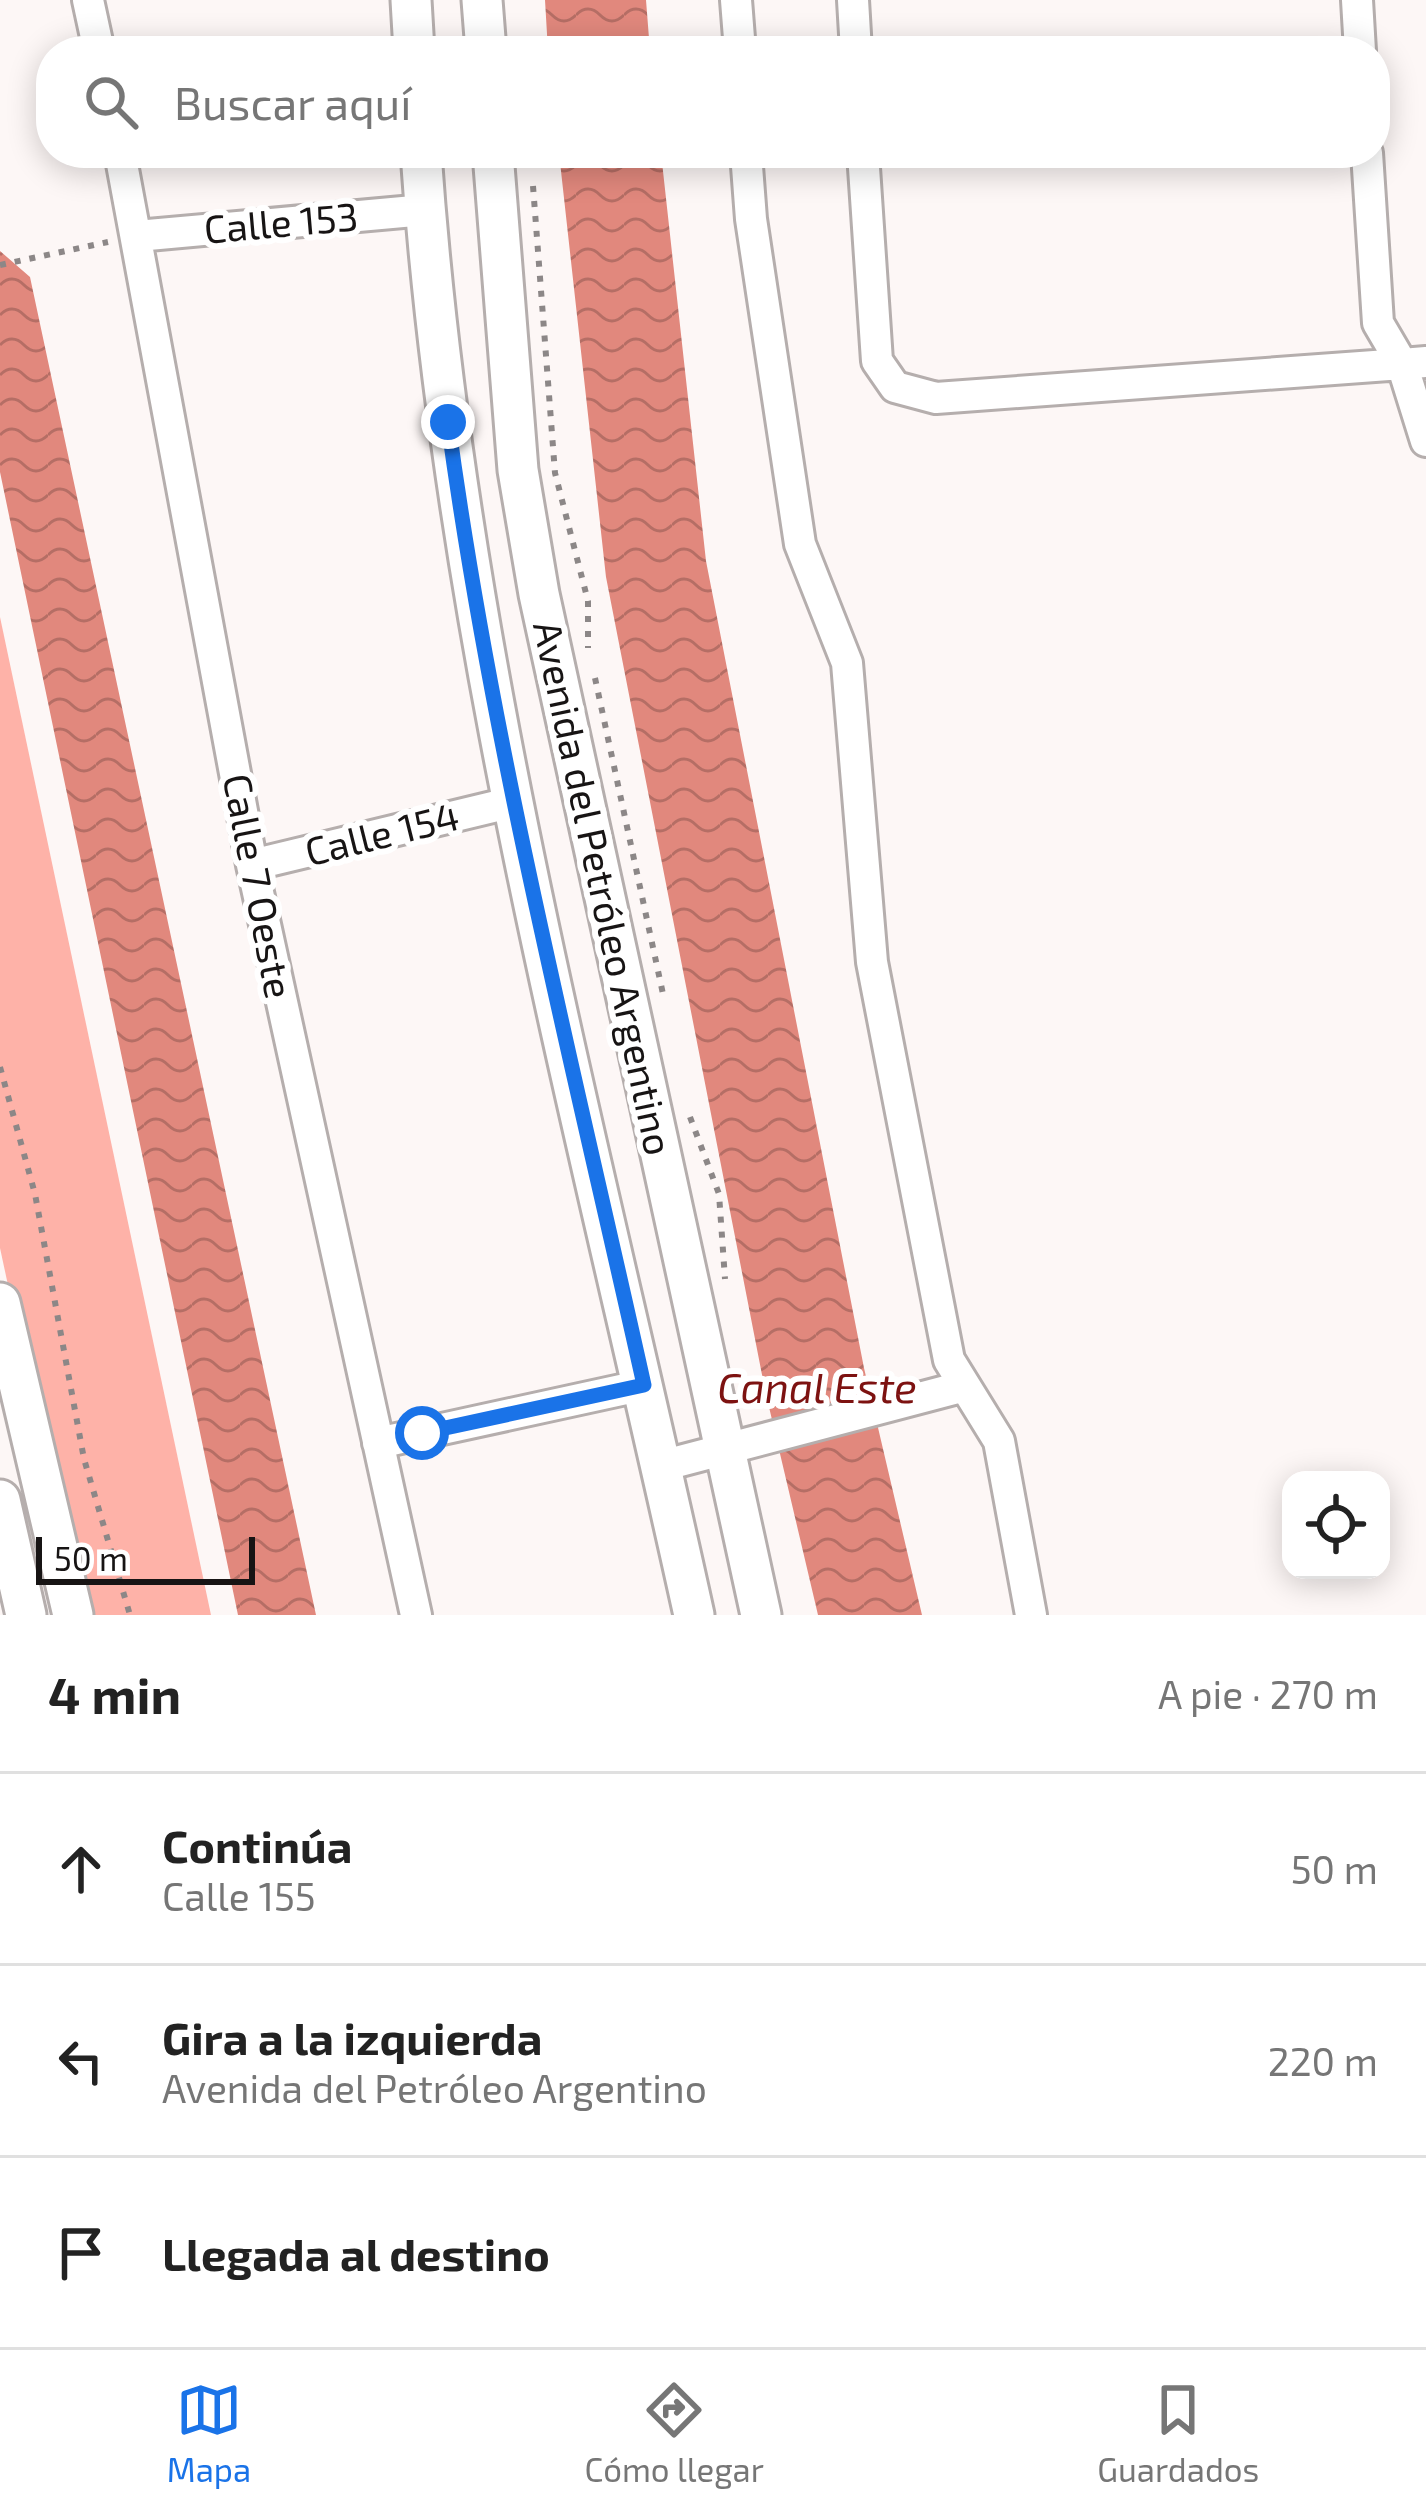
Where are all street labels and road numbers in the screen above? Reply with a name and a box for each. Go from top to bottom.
street label: Calle 153 [202,191,360,252]
street label: Avenida del Petróleo Argentino [525,616,684,1159]
street label: Calle 7 Oeste [215,769,304,1002]
street label: Calle 154 [300,791,463,874]

